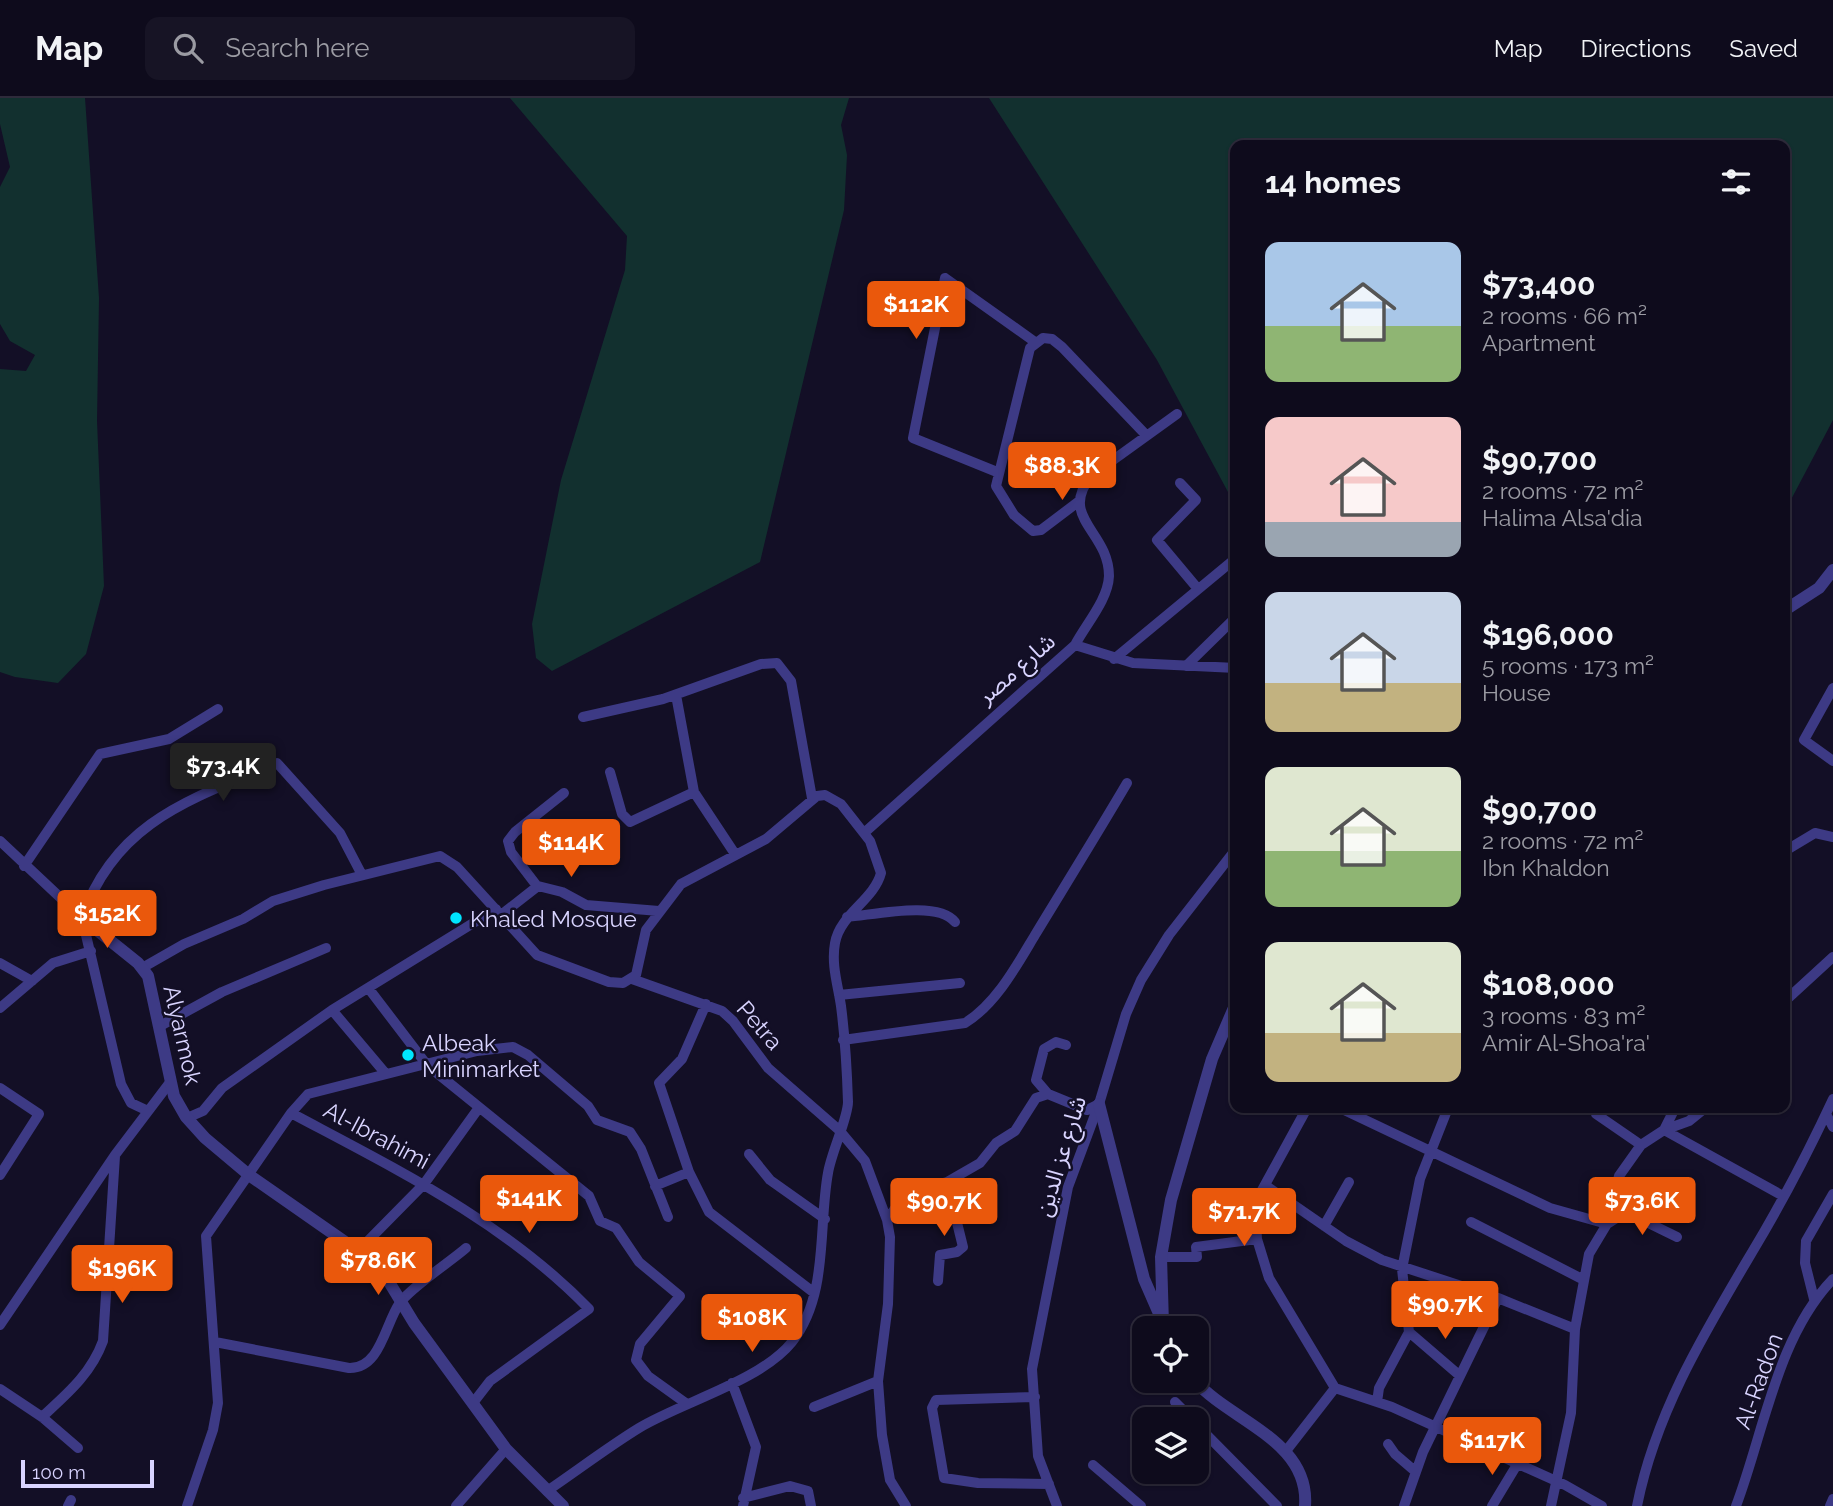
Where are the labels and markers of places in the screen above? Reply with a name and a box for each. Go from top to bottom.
pin: $112K [867,282,965,341]
pin: $88.3K [1005,442,1119,502]
pin: $73.4K [166,744,280,803]
pin: $114K [522,820,620,879]
pin: $152K [58,890,156,950]
place label: Khaled Mosque [470,905,637,932]
marker: Khaled Mosque [448,910,464,926]
place label: Albeak Minimarket [422,1029,540,1082]
marker: Albeak Minimarket [400,1047,416,1063]
pin: $141K [480,1176,578,1235]
pin: $90.7K [887,1178,1001,1238]
pin: $73.6K [1585,1178,1699,1237]
pin: $71.7K [1187,1188,1301,1248]
pin: $78.6K [321,1238,435,1297]
pin: $196K [73,1246,171,1305]
pin: $90.7K [1388,1282,1502,1341]
pin: $108K [703,1294,801,1354]
pin: $117K [1443,1418,1541,1477]

